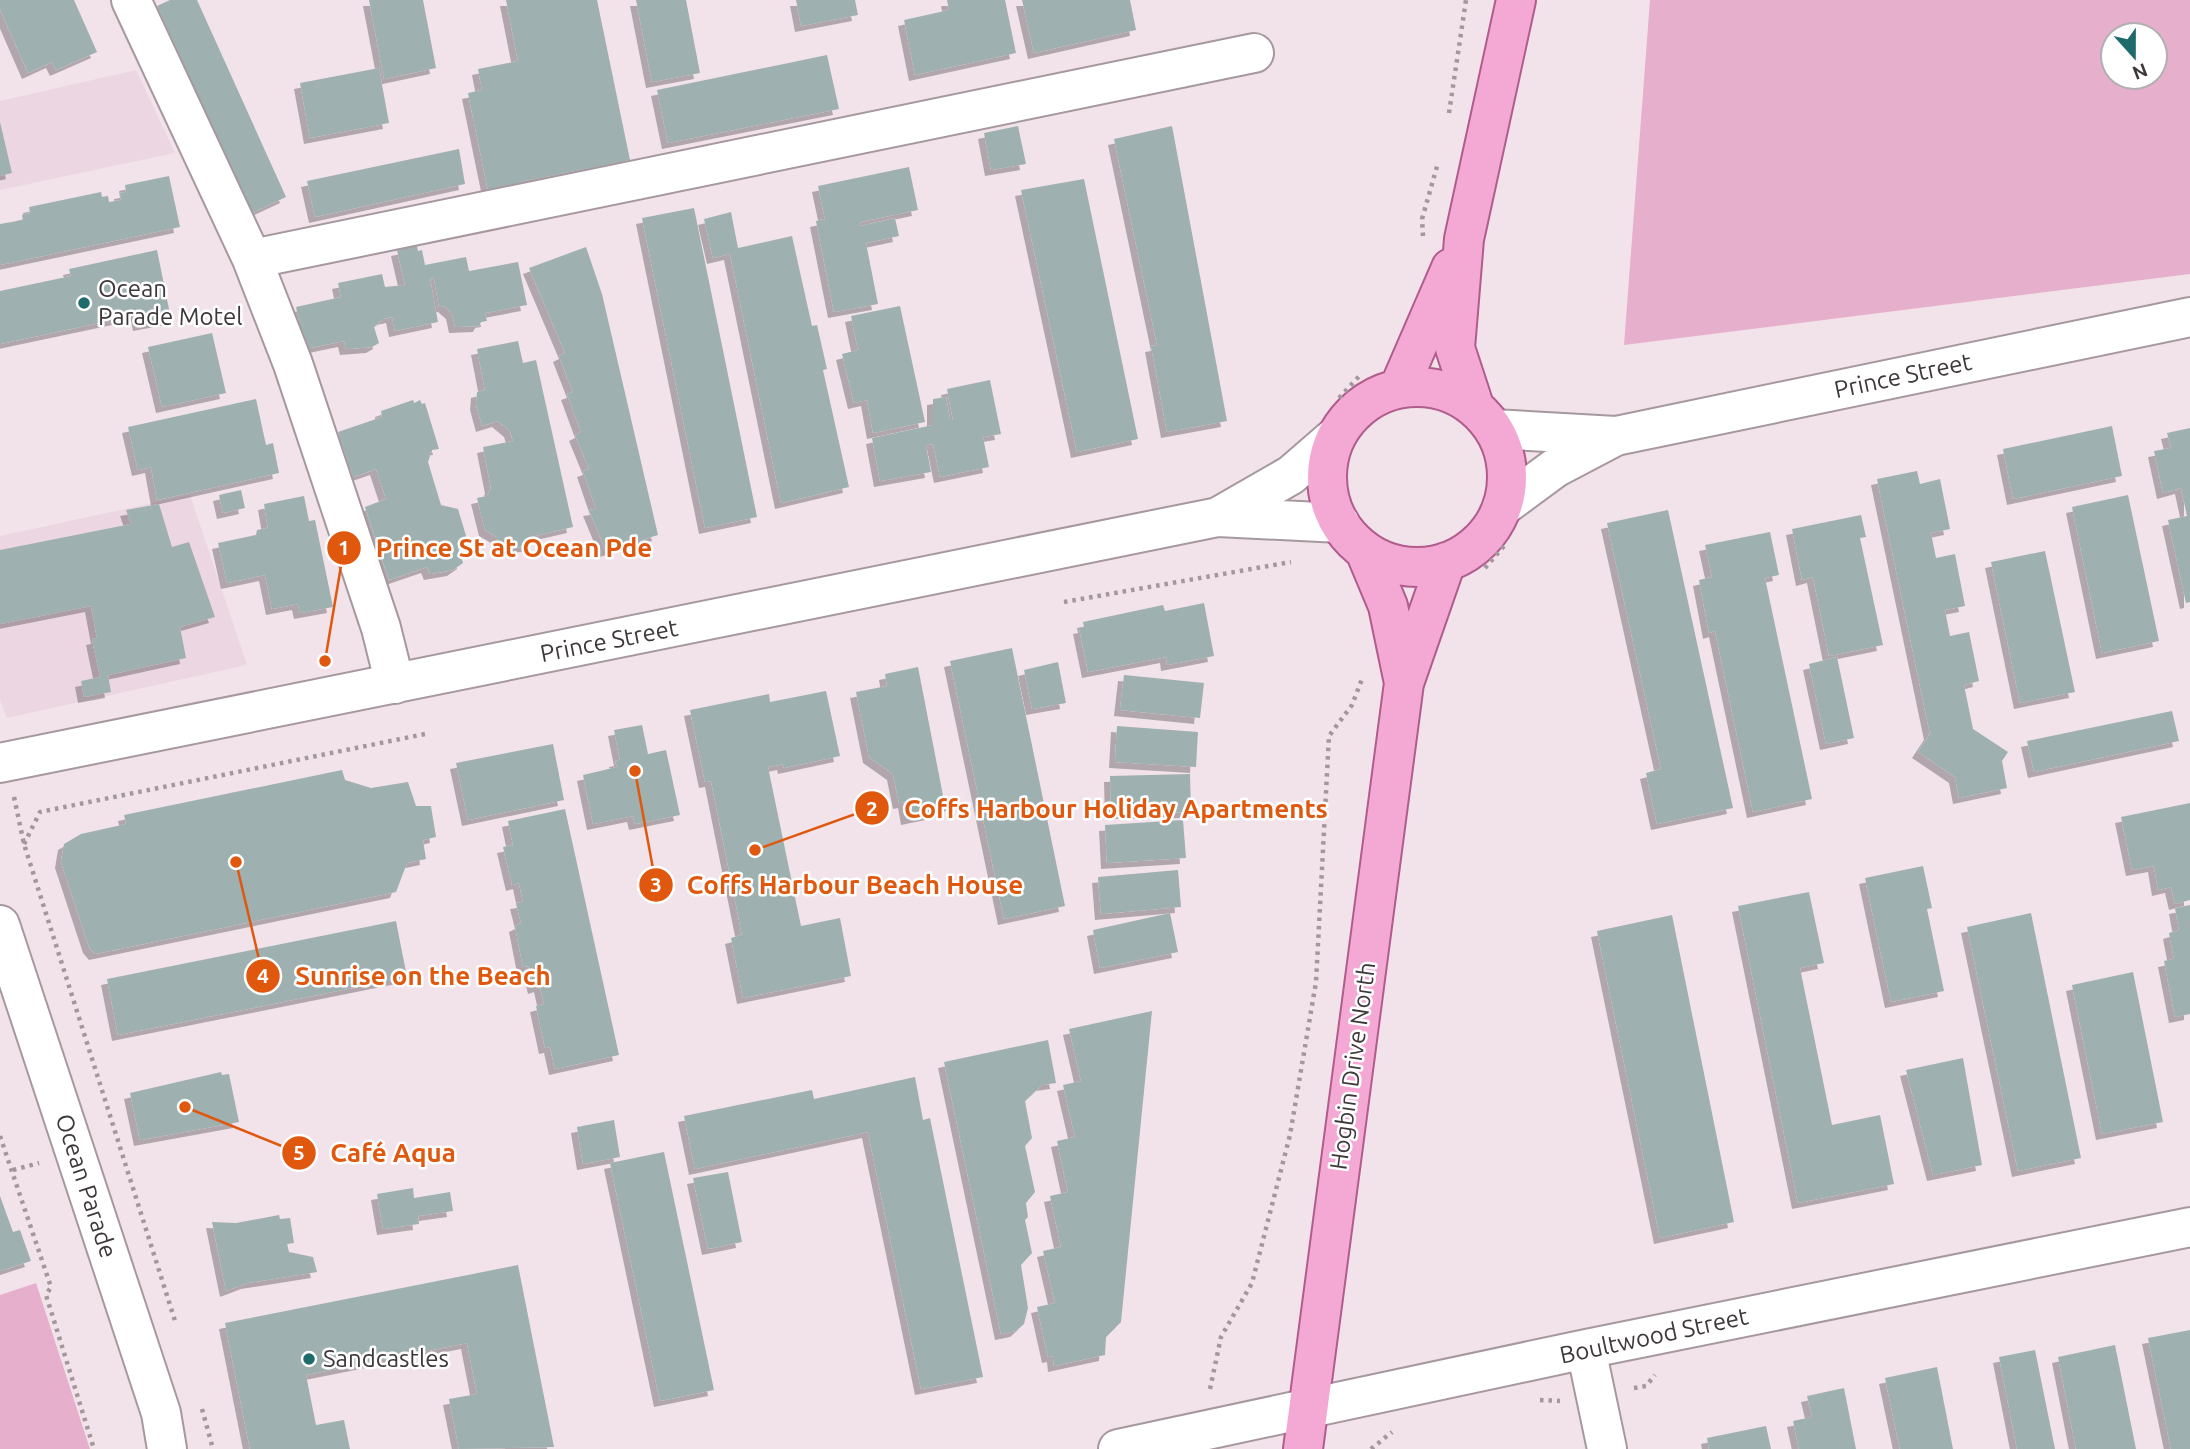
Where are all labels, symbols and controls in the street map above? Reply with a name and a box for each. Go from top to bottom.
north arrow [2099,21,2169,91]
text: N [2130,59,2151,85]
place label: Ocean Parade Motel [98,275,242,330]
marker: Ocean Parade Motel [76,295,92,311]
street label: Prince Street [1832,348,1975,403]
callout: Prince St at Ocean Pde [326,524,666,571]
text: Prince St at Ocean Pde [376,533,652,562]
text: 1 [338,535,350,559]
street label: Prince Street [538,614,681,667]
callout: Coffs Harbour Holiday Apartments [855,785,1341,832]
text: Coffs Harbour Holiday Apartments [904,794,1328,823]
text: 2 [866,796,878,820]
callout: Coffs Harbour Beach House [638,862,1038,909]
text: Coffs Harbour Beach House [687,870,1023,899]
text: 3 [650,872,662,896]
callout: Sunrise on the Beach [246,952,564,999]
street label: Hogbin Drive North [1325,960,1380,1171]
text: Sunrise on the Beach [295,961,551,990]
text: 4 [257,963,269,987]
street label: Ocean Parade [51,1111,122,1261]
callout: Café Aqua [281,1129,470,1176]
text: Café Aqua [330,1138,456,1167]
text: 5 [293,1140,305,1164]
street label: Boultwood Street [1557,1302,1751,1369]
place label: Sandcastles [323,1345,449,1372]
marker: Sandcastles [301,1351,317,1367]

